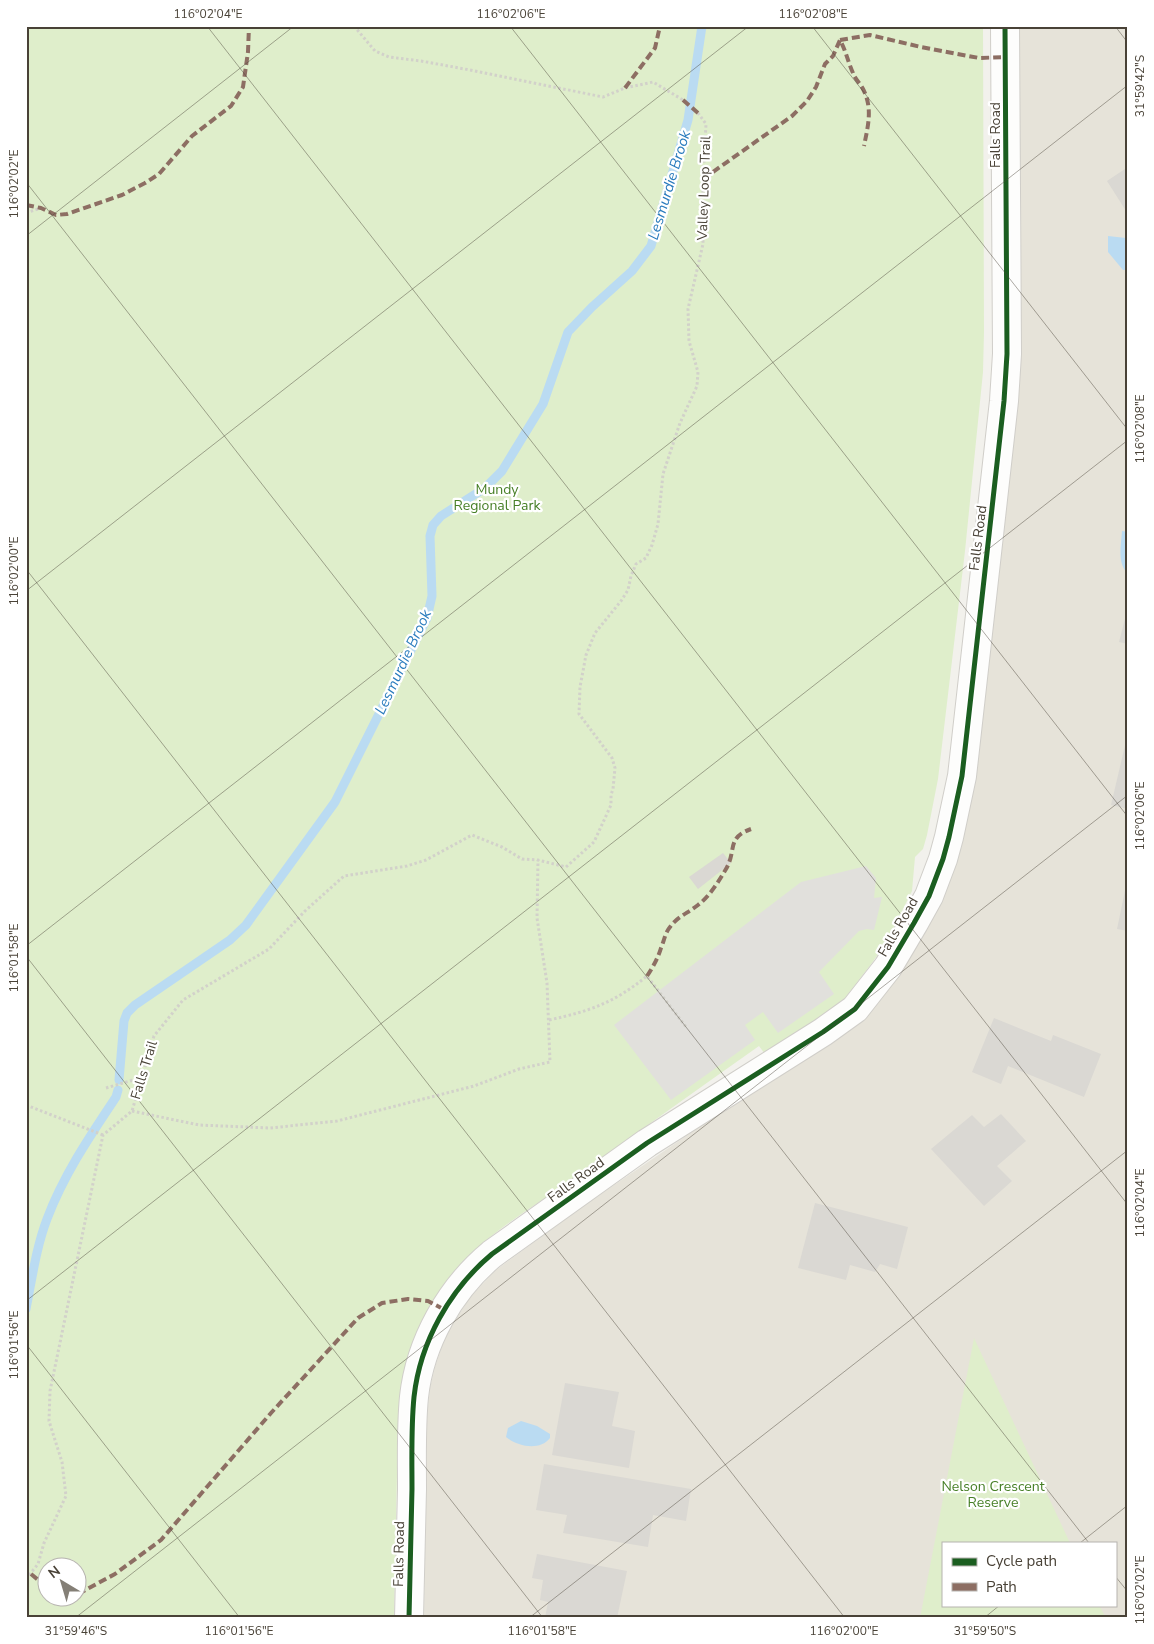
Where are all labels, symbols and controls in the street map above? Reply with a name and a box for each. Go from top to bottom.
text: 116°02'04"E [173,6,243,22]
text: 116°02'06"E [476,6,546,22]
text: 116°02'08"E [778,6,848,22]
text: 31°59'42"S [1132,55,1148,117]
street label: Falls Road [986,102,1005,168]
water label: Lesmurdie Brook [643,127,695,242]
street label: Valley Loop Trail [693,135,715,242]
text: 116°02'02"E [6,149,22,219]
text: 116°02'08"E [1132,394,1148,464]
park label: Mundy Regional Park [454,480,541,515]
street label: Falls Road [965,504,991,572]
text: 116°02'00"E [6,536,22,606]
water label: Lesmurdie Brook [370,606,436,718]
text: 116°02'06"E [1132,781,1148,851]
street label: Falls Road [873,894,923,960]
text: 116°01'58"E [6,923,22,993]
street label: Falls Trail [126,1037,162,1102]
street label: Falls Road [544,1153,608,1207]
text: 116°02'04"E [1132,1168,1148,1238]
text: 116°01'56"E [6,1310,22,1380]
park label: Nelson Crescent Reserve [941,1477,1045,1512]
street label: Falls Road [389,1521,409,1587]
legend [942,1542,1116,1606]
text: Cycle path [986,1551,1057,1571]
text: 116°02'02"E [1132,1555,1148,1625]
north arrow [38,1556,88,1606]
text: N [44,1561,64,1583]
text: Path [986,1577,1017,1597]
text: 31°59'46"S [45,1623,107,1639]
text: 116°01'56"E [204,1623,274,1639]
text: 116°01'58"E [507,1623,577,1639]
text: 116°02'00"E [809,1623,879,1639]
text: 31°59'50"S [954,1623,1016,1639]

